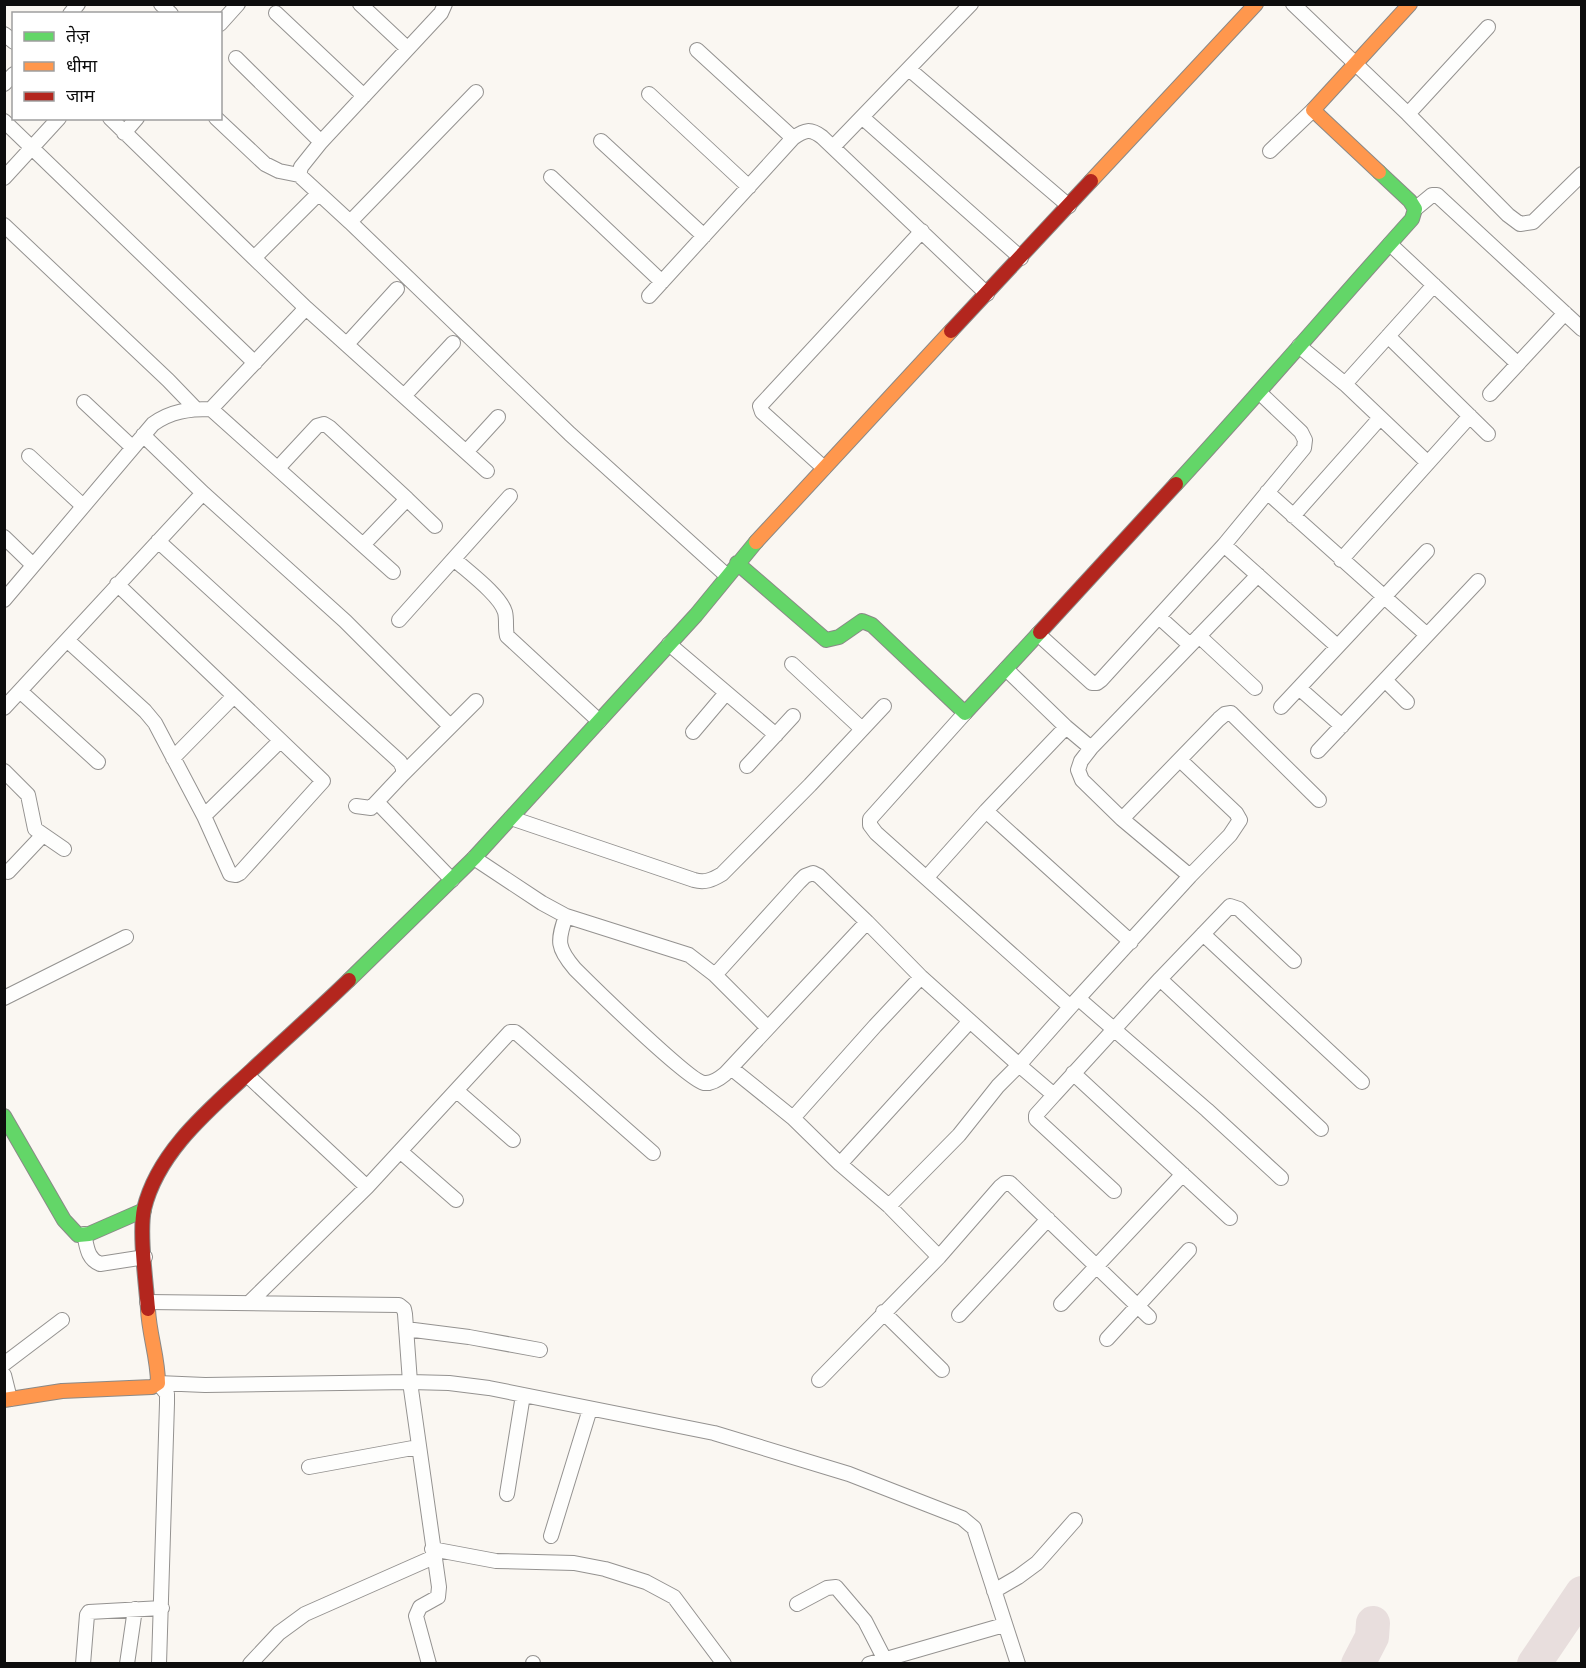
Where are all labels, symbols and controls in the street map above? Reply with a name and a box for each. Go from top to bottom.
legend [12,12,222,120]
text: तेज़ [66,24,90,47]
text: धीमा [66,54,97,77]
text: जाम [66,84,96,107]

